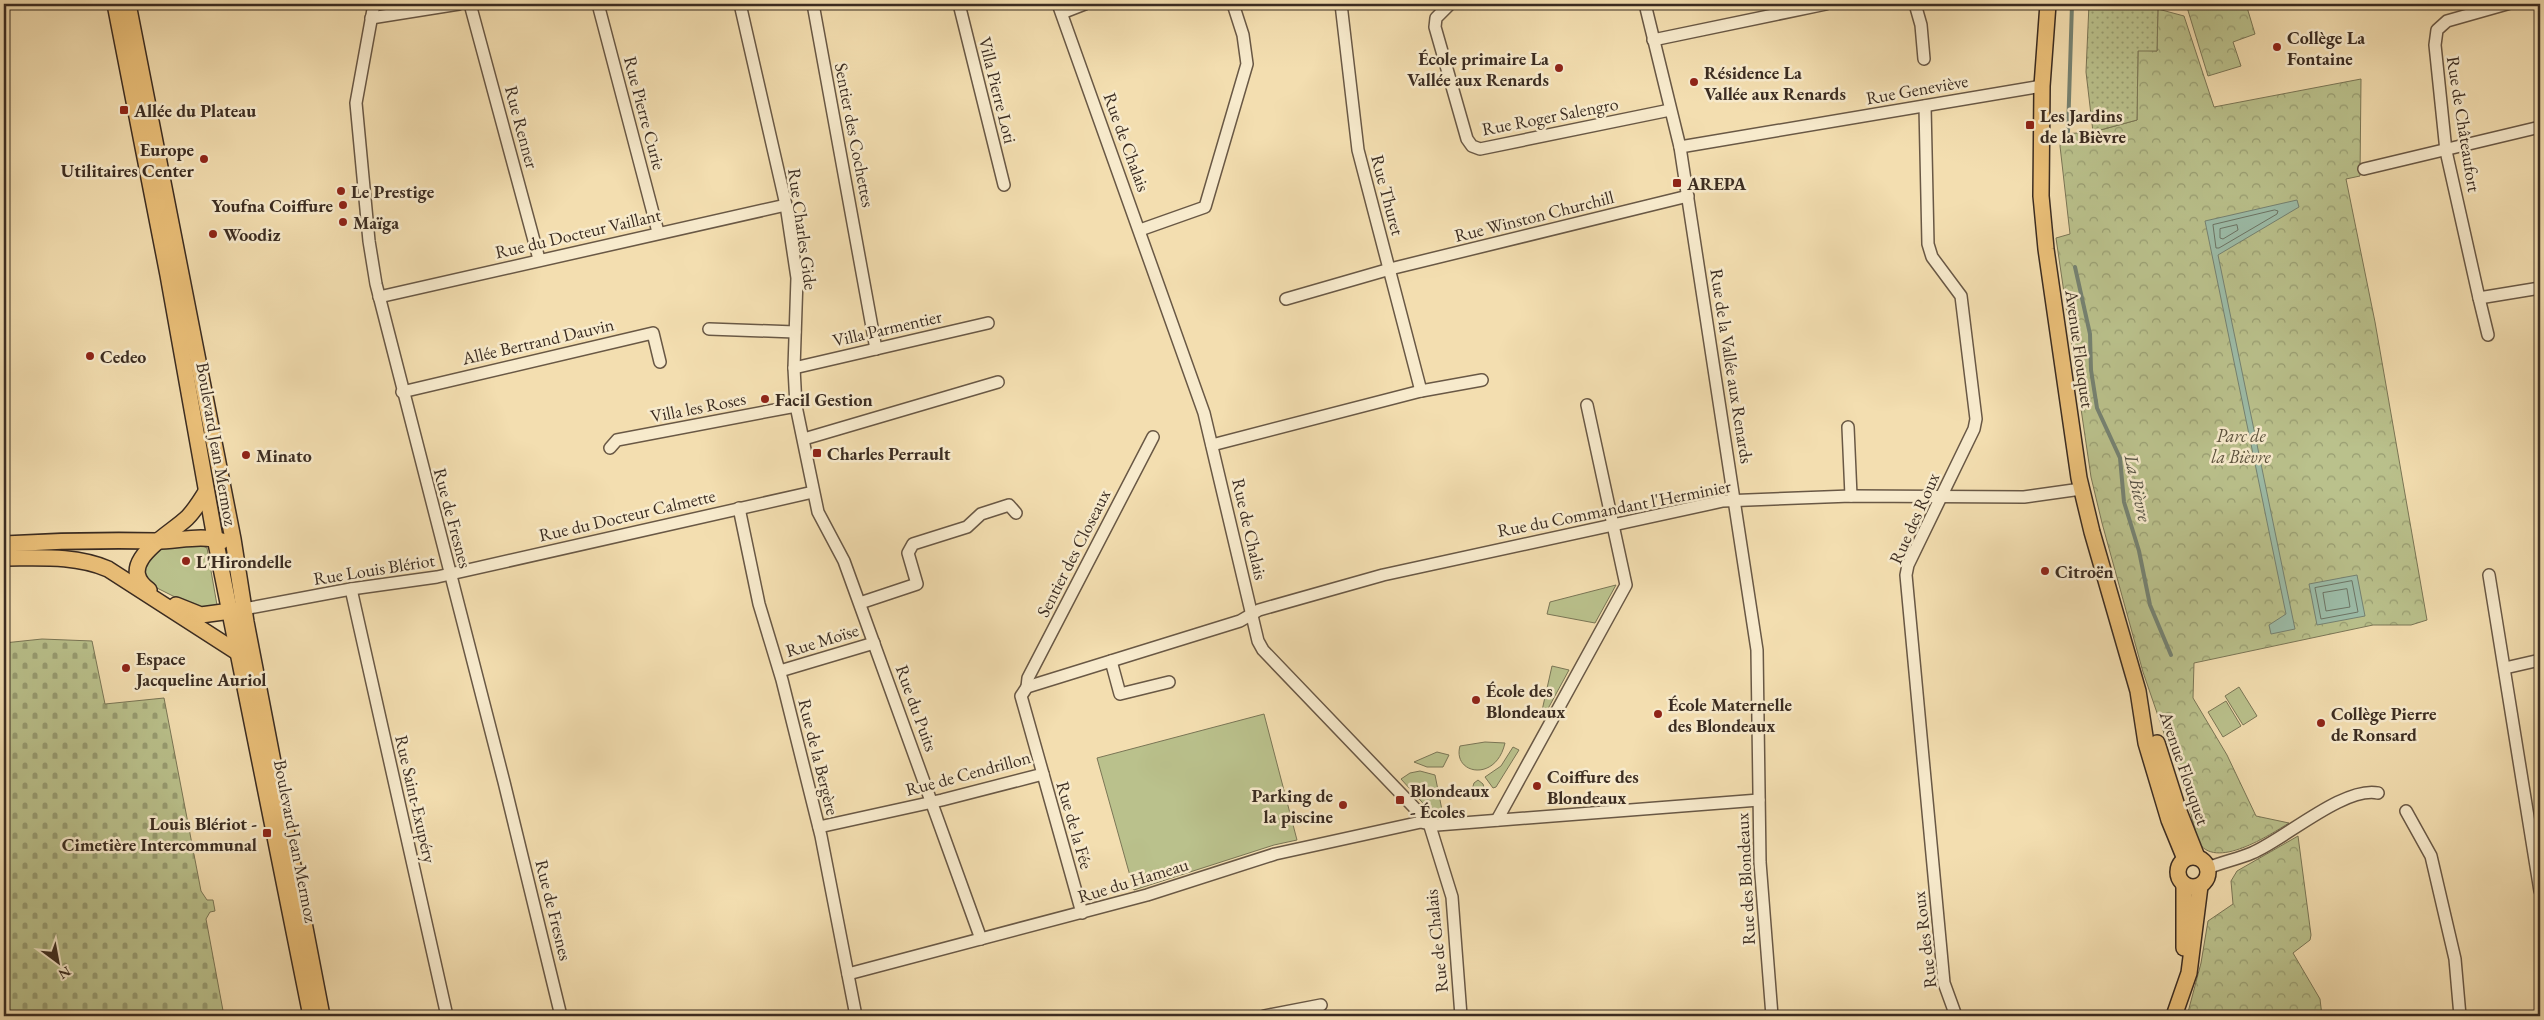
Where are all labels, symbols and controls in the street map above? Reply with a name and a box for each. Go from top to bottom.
place label: Collège La Fontaine [2287,26,2365,70]
street label: Villa Pierre Loti [974,34,1022,146]
marker: Collège La Fontaine [2271,41,2283,53]
place label: École primaire La Vallée aux Renards [1407,47,1549,91]
street label: Rue Pierre Curie [619,54,671,172]
street label: Rue de Châteaufort [2442,54,2486,194]
street label: Sentier des Cochettes [830,61,880,209]
place label: Résidence La Vallée aux Renards [1704,61,1846,105]
marker: École primaire La Vallée aux Renards [1553,62,1565,74]
street label: Rue Geneviève [1864,69,1970,109]
marker: Résidence La Vallée aux Renards [1688,76,1700,88]
street label: Rue Renner [500,83,544,171]
street label: Rue de Chalais [1098,89,1156,195]
street label: Rue Roger Salengro [1480,92,1620,140]
place label: Allée du Plateau [133,99,256,122]
marker: Allée du Plateau [118,104,130,116]
place label: Les Jardins de la Bièvre [2040,104,2126,148]
marker: Les Jardins de la Bièvre [2024,119,2036,131]
place label: Europe Utilitaires Center [61,138,195,182]
street label: Rue Thuret [1366,152,1410,238]
marker: Europe Utilitaires Center [198,153,210,165]
street label: Rue Charles Gide [783,167,823,291]
place label: AREPA [1686,172,1747,195]
marker: AREPA [1671,177,1683,189]
place label: Le Prestige [351,180,435,203]
marker: Le Prestige [335,185,347,197]
street label: Rue Winston Churchill [1452,185,1616,247]
place label: Youfna Coiffure [212,194,333,217]
marker: Youfna Coiffure [337,199,349,211]
street label: Rue du Docteur Vaillant [493,203,664,263]
place label: Maïga [353,211,399,234]
marker: Maïga [337,216,349,228]
place label: Woodiz [223,223,281,246]
marker: Woodiz [207,228,219,240]
street label: Rue de la Vallée aux Renards [1705,267,1759,465]
street label: Avenue Flouquet [2060,288,2100,410]
street label: Villa Parmentier [830,304,944,352]
street label: Allée Bertrand Dauvin [459,312,617,370]
place label: Cedeo [100,345,146,368]
marker: Cedeo [84,350,96,362]
street label: Boulevard Jean Mermoz [191,360,243,528]
street label: Villa les Roses [648,386,748,428]
place label: Facil Gestion [775,388,873,411]
marker: Facil Gestion [759,393,771,405]
park label: Parc de la Bièvre [2211,424,2272,468]
place label: Charles Perrault [827,442,951,465]
place label: Minato [256,444,312,467]
marker: Charles Perrault [811,447,823,459]
marker: Minato [240,449,252,461]
water label: La Bièvre [2118,451,2157,524]
street label: Rue de Fresnes [429,465,477,571]
street label: Rue des Roux [1884,469,1944,567]
street label: Rue du Commandant l'Herminier [1495,474,1733,542]
street label: Rue de Chalais [1227,476,1273,582]
street label: Rue du Docteur Calmette [537,484,717,546]
street label: Sentier des Closeaux [1031,485,1115,621]
street label: Rue Louis Blériot [312,548,437,590]
place label: L'Hirondelle [196,550,292,573]
marker: L'Hirondelle [180,555,192,567]
place label: Citroën [2055,560,2114,583]
marker: Citroën [2039,565,2051,577]
street label: Rue Moïse [783,618,861,662]
place label: Espace Jacqueline Auriol [134,647,266,691]
marker: Espace Jacqueline Auriol [120,662,132,674]
street label: Rue du Puits [891,662,943,755]
place label: École des Blondeaux [1486,679,1565,723]
place label: École Maternelle des Blondeaux [1668,693,1792,737]
marker: École des Blondeaux [1470,694,1482,706]
street label: Rue de la Bergère [793,696,845,818]
place label: Collège Pierre de Ronsard [2331,702,2437,746]
street label: Avenue Flouquet [2154,707,2215,828]
marker: École Maternelle des Blondeaux [1652,708,1664,720]
marker: Collège Pierre de Ronsard [2315,717,2327,729]
street label: Rue Saint-Exupéry [390,733,442,865]
street label: Rue de Cendrillon [903,745,1034,801]
street label: Boulevard Jean Mermoz [269,758,323,925]
place label: Coiffure des Blondeaux [1547,765,1639,809]
street label: Rue de la Fée [1051,778,1099,872]
place label: Blondeaux - Écoles [1410,779,1489,823]
marker: Coiffure des Blondeaux [1531,780,1543,792]
place label: Parking de la piscine [1251,784,1333,828]
marker: Blondeaux - Écoles [1394,794,1406,806]
marker: Parking de la piscine [1337,799,1349,811]
place label: Louis Blériot - Cimetière Intercommunal [62,812,257,856]
street label: Rue des Blondeaux [1730,812,1760,946]
marker: Louis Blériot - Cimetière Intercommunal [261,827,273,839]
street label: Rue du Hameau [1075,852,1192,908]
street label: Rue de Fresnes [530,857,578,963]
street label: Rue de Chalais [1419,888,1453,994]
street label: Rue des Roux [1907,890,1941,990]
north arrow [32,938,82,988]
text: N [55,962,74,984]

